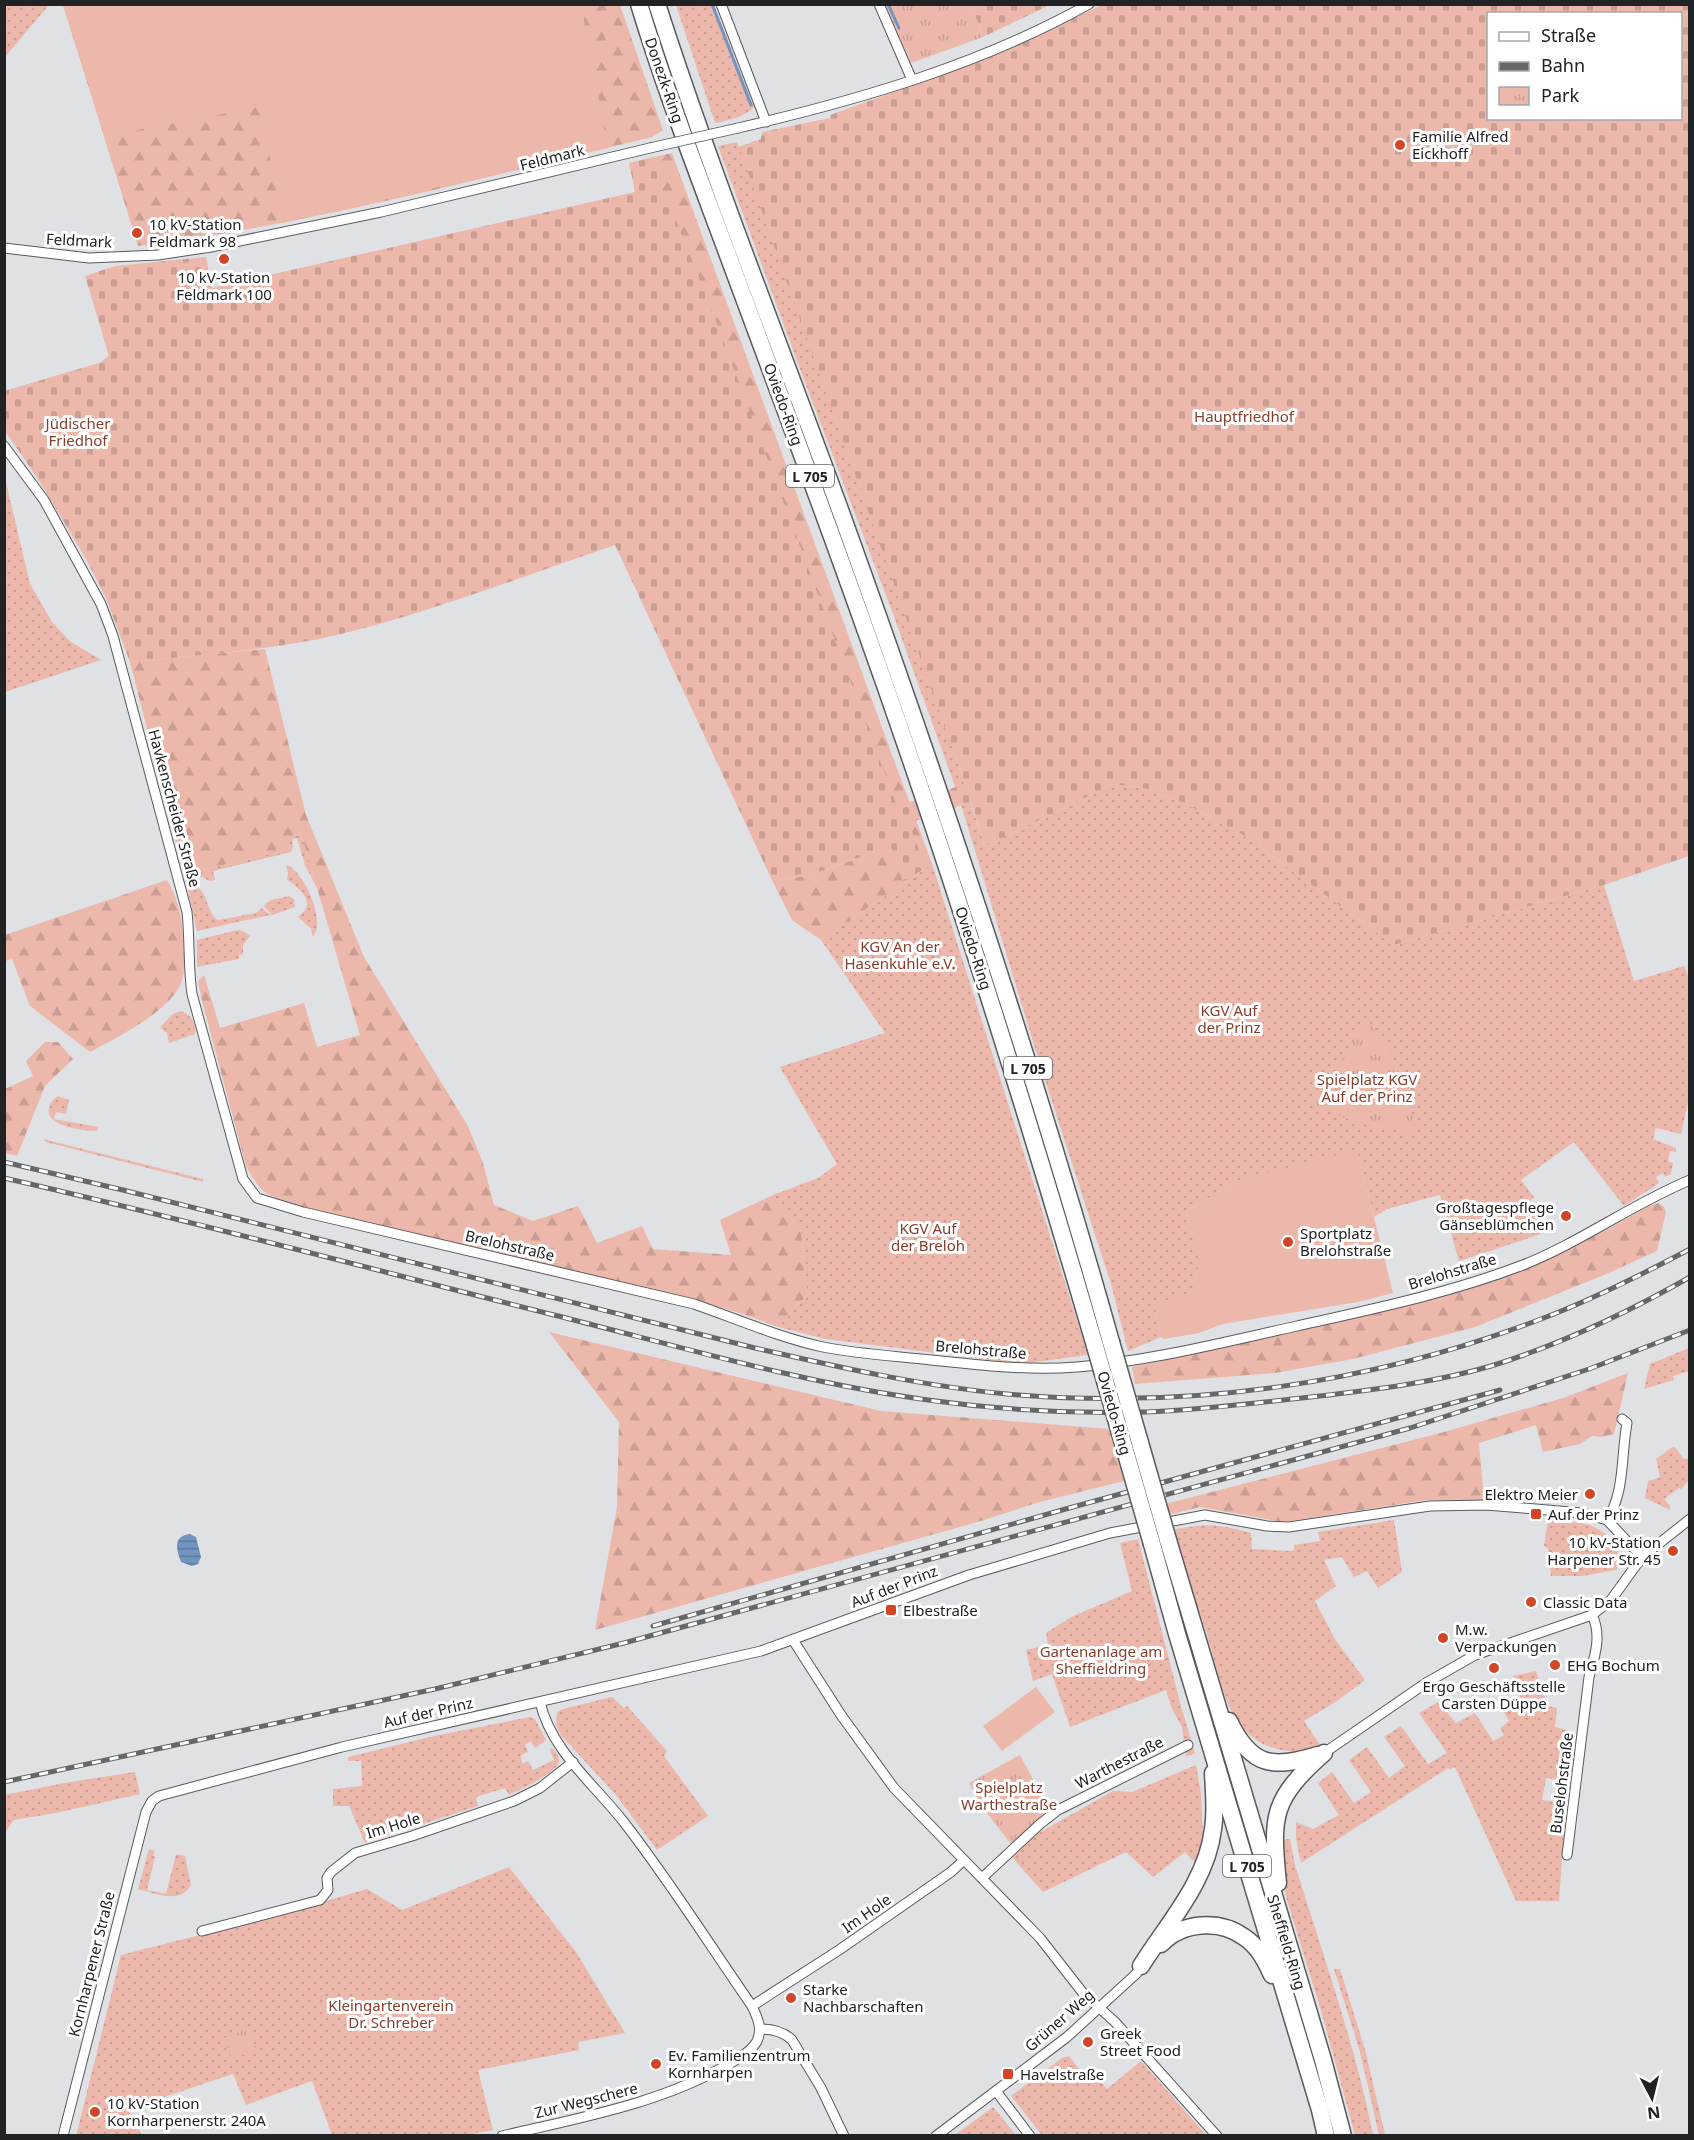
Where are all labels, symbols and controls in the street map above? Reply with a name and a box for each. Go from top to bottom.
legend [1487,12,1682,120]
text: Straße [1541,23,1596,47]
street label: Donezk-Ring [641,35,689,125]
text: Bahn [1541,53,1585,77]
text: Park [1541,83,1579,107]
place label: Familie Alfred Eickhoff [1412,126,1508,163]
marker: Familie Alfred Eickhoff [1393,138,1407,152]
street label: Feldmark [518,139,586,175]
place label: 10 kV-Station Feldmark 98 [149,214,242,251]
marker: 10 kV-Station Feldmark 98 [130,226,144,240]
street label: Feldmark [46,228,112,252]
marker: 10 kV-Station Feldmark 100 [217,252,231,266]
place label: 10 kV-Station Feldmark 100 [176,267,272,304]
street label: Oviedo-Ring [760,360,808,448]
park label: Hauptfriedhof [1194,406,1295,426]
park label: Jüdischer Friedhof [44,413,110,450]
road number: L 705 [786,465,834,487]
street label: Havkenscheider Straße [144,727,206,889]
street label: Oviedo-Ring [951,904,997,992]
park label: KGV An der Hasenkuhle e.V. [844,936,956,973]
park label: KGV Auf der Prinz [1197,1000,1261,1037]
road number: L 705 [1004,1057,1052,1079]
park label: Spielplatz KGV Auf der Prinz [1317,1069,1417,1106]
place label: Großtagespflege Gänseblümchen [1436,1197,1554,1234]
marker: Großtagespflege Gänseblümchen [1559,1209,1573,1223]
park label: KGV Auf der Breloh [891,1218,965,1255]
place label: Sportplatz Brelohstraße [1300,1223,1391,1260]
street label: Brelohstraße [463,1225,557,1265]
marker: Sportplatz Brelohstraße [1281,1235,1295,1249]
street label: Brelohstraße [1405,1248,1499,1294]
street label: Brelohstraße [935,1335,1027,1363]
street label: Oviedo-Ring [1093,1369,1137,1457]
place label: Elektro Meier [1484,1484,1578,1504]
marker: Elektro Meier [1583,1487,1597,1501]
place label: Auf der Prinz [1548,1504,1639,1524]
marker: Auf der Prinz [1529,1507,1543,1521]
place label: 10 kV-Station Harpener Str. 45 [1547,1532,1661,1569]
marker: 10 kV-Station Harpener Str. 45 [1666,1544,1680,1558]
street label: Auf der Prinz [848,1560,940,1612]
place label: Classic Data [1543,1592,1627,1612]
marker: Classic Data [1524,1595,1538,1609]
place label: Elbestraße [903,1600,978,1620]
marker: Elbestraße [884,1603,898,1617]
place label: M.w. Verpackungen [1455,1619,1557,1656]
marker: M.w. Verpackungen [1436,1631,1450,1645]
park label: Gartenanlage am Sheffieldring [1040,1641,1162,1678]
place label: EHG Bochum [1567,1655,1660,1675]
marker: EHG Bochum [1548,1658,1562,1672]
marker: Ergo Geschäftsstelle Carsten Düppe [1487,1661,1501,1675]
place label: Ergo Geschäftsstelle Carsten Düppe [1422,1676,1566,1713]
street label: Auf der Prinz [381,1692,475,1732]
street label: Warthestraße [1072,1731,1166,1793]
street label: Buselohstraße [1545,1731,1577,1835]
park label: Spielplatz Warthestraße [961,1777,1057,1814]
street label: Im Hole [364,1807,422,1843]
road number: L 705 [1223,1855,1271,1877]
street label: Kornharpener Straße [63,1889,119,2039]
street label: Im Hole [838,1889,894,1937]
street label: Sheffield-Ring [1263,1892,1311,1992]
place label: Starke Nachbarschaften [803,1979,924,2016]
street label: Grüner Weg [1020,1984,1098,2056]
marker: Starke Nachbarschaften [784,1991,798,2005]
park label: Kleingartenverein Dr. Schreber [328,1995,454,2032]
place label: Greek Street Food [1100,2023,1181,2060]
marker: Greek Street Food [1081,2035,1095,2049]
place label: Ev. Familienzentrum Kornharpen [668,2045,811,2082]
marker: Ev. Familienzentrum Kornharpen [649,2057,663,2071]
place label: Havelstraße [1020,2064,1104,2084]
marker: Havelstraße [1001,2067,1015,2081]
north arrow [1622,2068,1682,2128]
street label: Zur Wegschere [532,2078,640,2122]
place label: 10 kV-Station Kornharpenerstr. 240A [107,2093,266,2130]
text: N [1646,2101,1662,2125]
marker: 10 kV-Station Kornharpenerstr. 240A [88,2105,102,2119]

